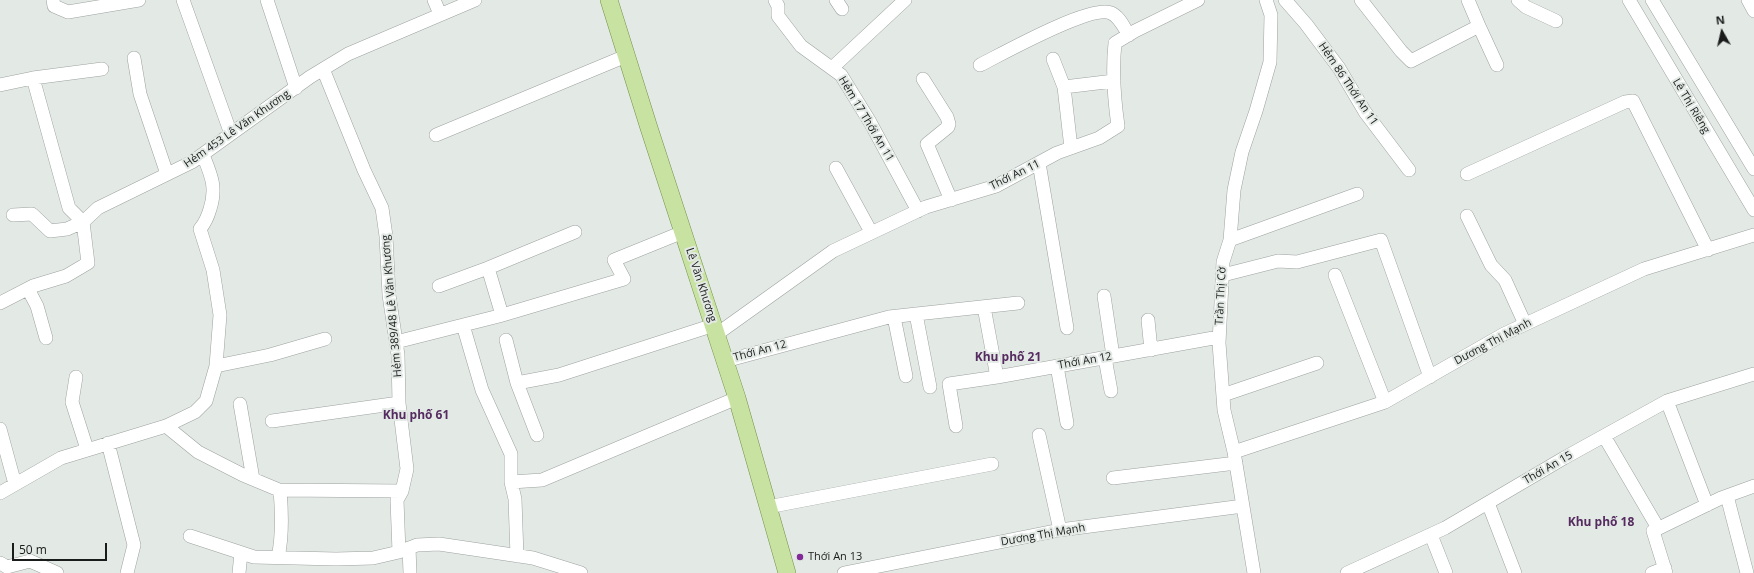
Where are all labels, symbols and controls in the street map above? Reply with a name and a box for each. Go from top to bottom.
north arrow [1702,12,1742,52]
text: N [1715,12,1726,28]
street label: Hẻm 86 Thới An 11 [1315,40,1381,128]
street label: Hẻm 17 Thới An 11 [835,74,897,164]
street label: Lê Thị Riêng [1669,76,1713,136]
street label: Hẻm 453 Lê Văn Khương [181,87,293,171]
street label: Thới An 11 [988,157,1042,193]
street label: Hẻm 389/48 Lê Văn Khương [379,234,405,378]
street label: Lê Văn Khương [683,246,719,324]
street label: Trần Thị Cờ [1213,267,1229,325]
street label: Dương Thị Mạnh [1452,316,1534,368]
street label: Thới An 12 [732,338,788,364]
street label: Thới An 12 [1057,350,1113,372]
district label: Khu phố 21 [975,351,1041,365]
district label: Khu phố 61 [383,409,449,423]
street label: Thới An 15 [1521,449,1575,487]
district label: Khu phố 18 [1568,516,1634,530]
street label: Dương Thị Mạnh [1000,521,1086,549]
scale bar [14,535,109,561]
text: 50 m [19,541,47,558]
place label: Thới An 13 [808,550,862,564]
marker: Thới An 13 [795,552,805,562]

